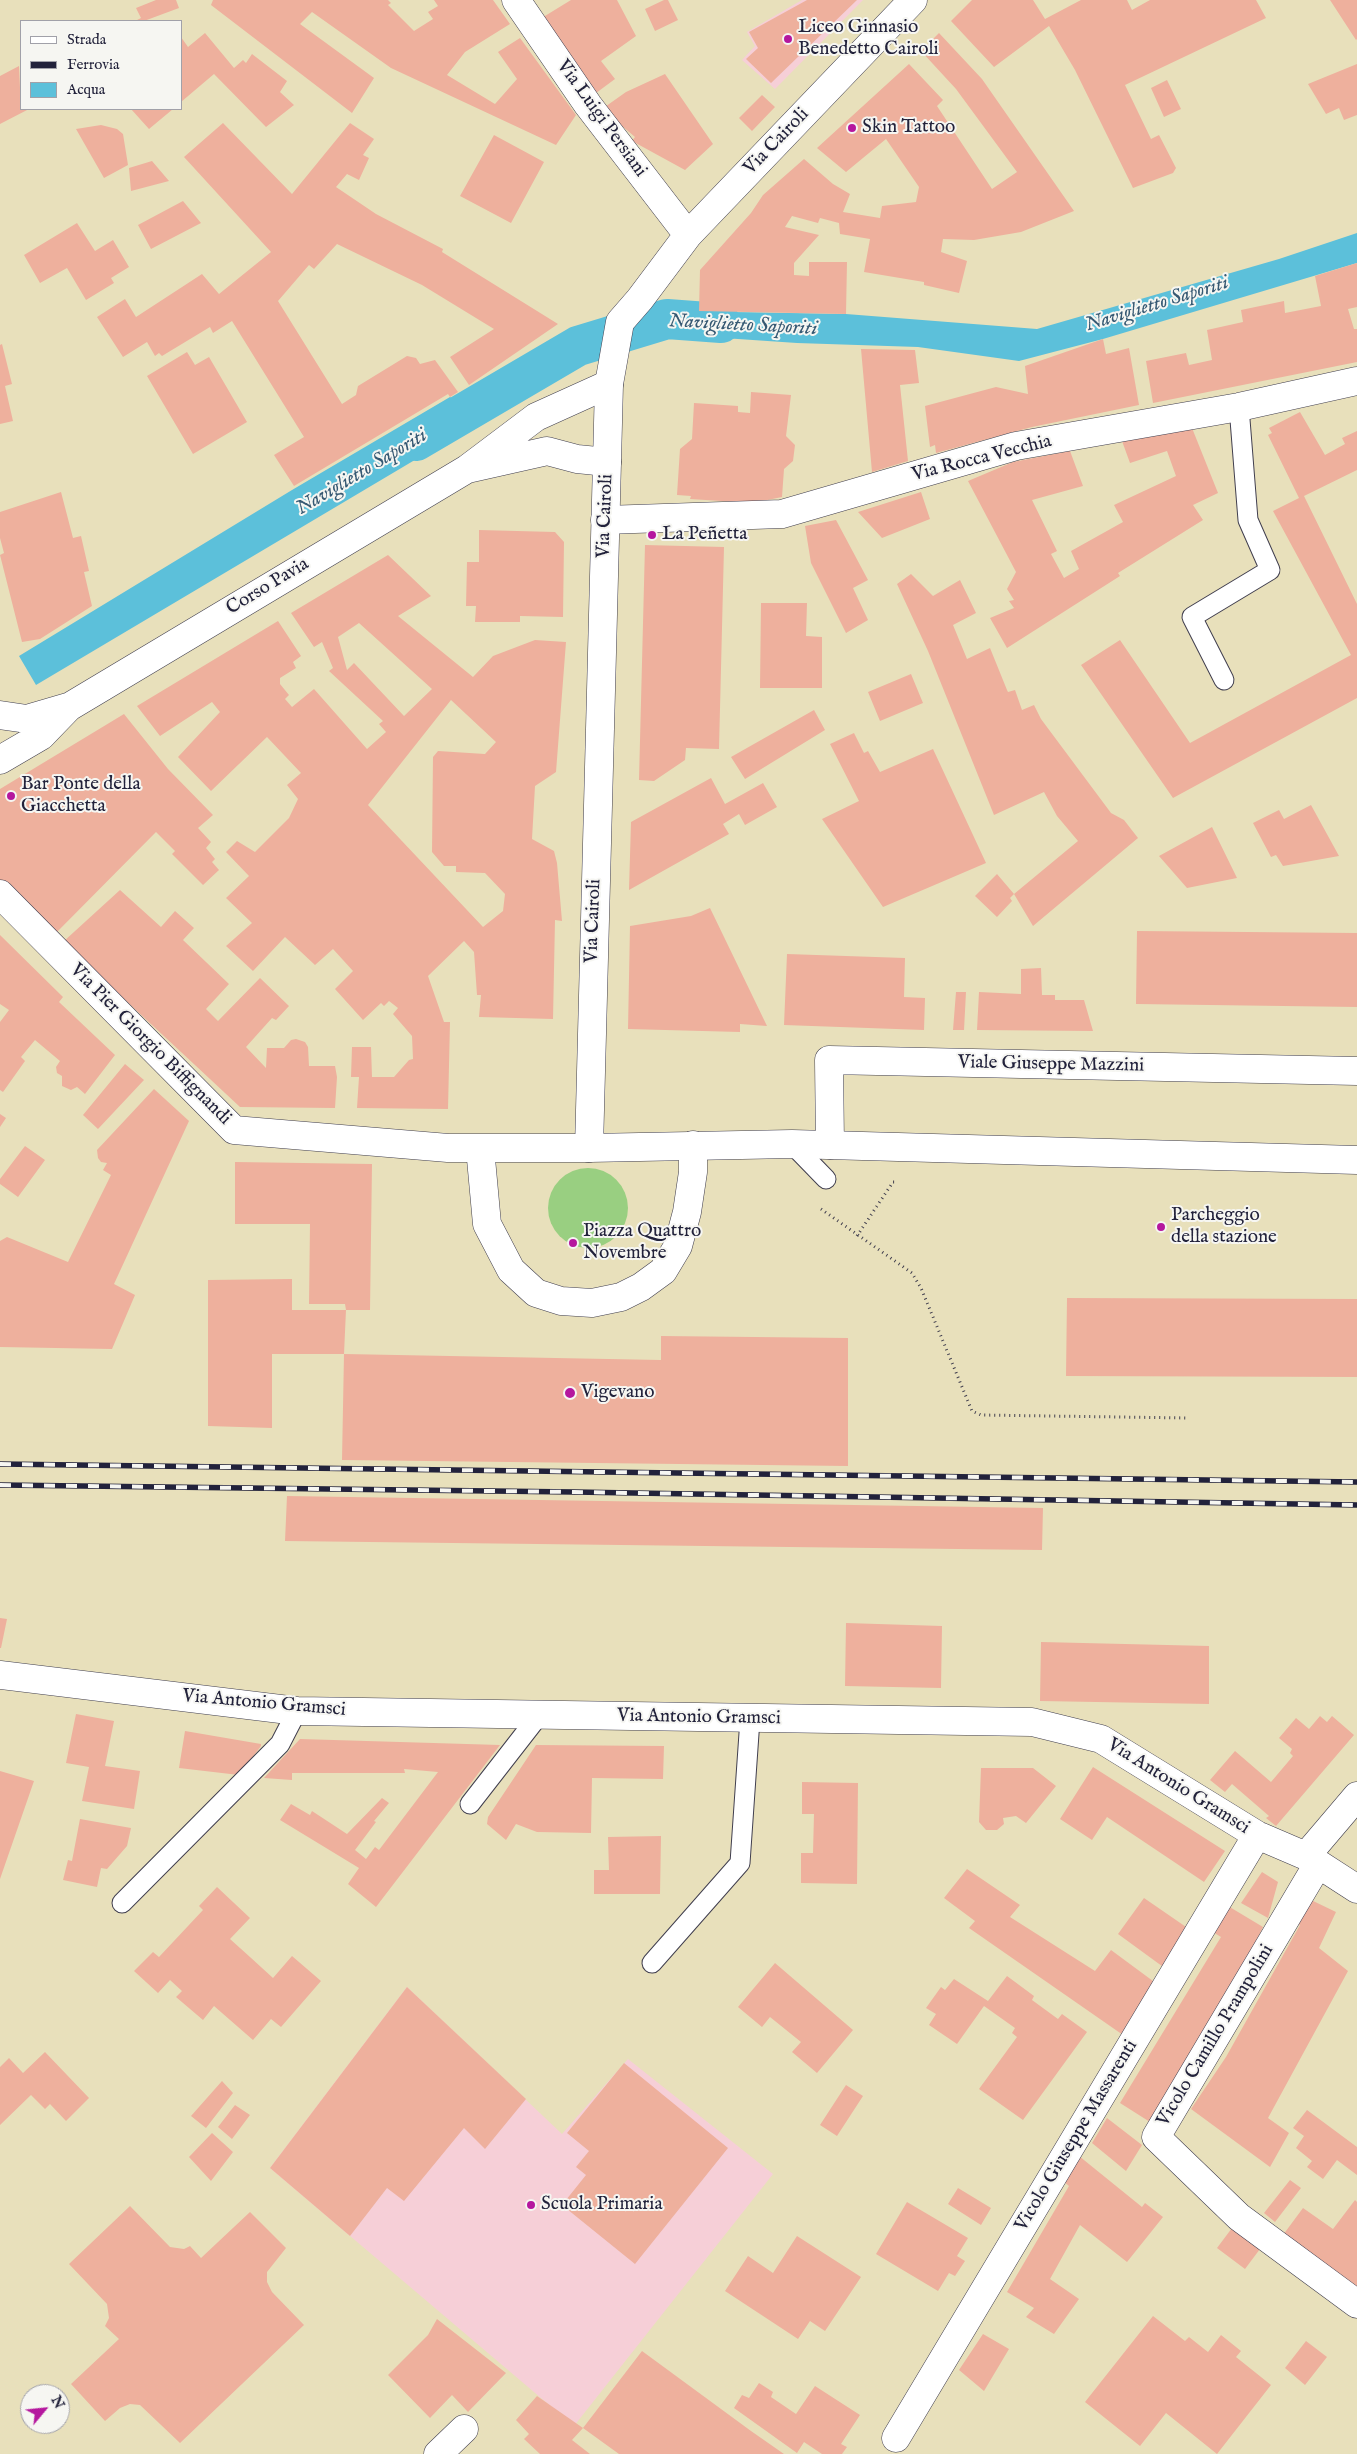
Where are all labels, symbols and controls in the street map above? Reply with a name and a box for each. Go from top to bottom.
place label: Liceo Ginnasio Benedetto Cairoli [798,17,939,61]
legend [20,20,182,110]
text: Strada [67,30,106,49]
marker: Liceo Ginnasio Benedetto Cairoli [782,33,794,45]
text: Ferrovia [67,55,119,74]
street label: Via Luigi Persiani [551,56,651,182]
text: Acqua [67,80,105,99]
street label: Via Cairoli [740,104,814,180]
place label: Skin Tattoo [862,117,955,139]
marker: Skin Tattoo [846,122,858,134]
water label: Naviglietto Saporiti [1082,272,1232,338]
water label: Naviglietto Saporiti [668,310,818,342]
water label: Naviglietto Saporiti [292,424,432,522]
street label: Via Rocca Vecchia [910,431,1054,487]
street label: Via Cairoli [593,474,619,558]
place label: La Peñetta [662,524,747,546]
marker: La Peñetta [646,529,658,541]
street label: Corso Pavia [223,553,313,621]
place label: Bar Ponte della Giacchetta [21,774,141,818]
marker: Bar Ponte della Giacchetta [5,790,17,802]
street label: Via Cairoli [581,879,607,963]
street label: Via Pier Giorgio Biffignandi [64,959,236,1131]
street label: Viale Giuseppe Mazzini [958,1052,1144,1078]
place label: Parcheggio della stazione [1171,1205,1277,1249]
place label: Piazza Quattro Novembre [583,1221,701,1265]
marker: Parcheggio della stazione [1155,1221,1167,1233]
marker: Piazza Quattro Novembre [567,1237,579,1249]
place label: Vigevano [581,1382,654,1404]
marker: Vigevano [563,1386,577,1400]
street label: Via Antonio Gramsci [181,1686,347,1722]
street label: Via Antonio Gramsci [617,1705,781,1731]
street label: Via Antonio Gramsci [1103,1734,1253,1840]
street label: Vicolo Camillo Prampolini [1153,1941,1279,2131]
street label: Vicolo Giuseppe Massarenti [1011,2036,1143,2236]
place label: Scuola Primaria [541,2194,663,2216]
marker: Scuola Primaria [525,2199,537,2211]
north arrow [20,2384,70,2434]
text: N [47,2393,68,2412]

